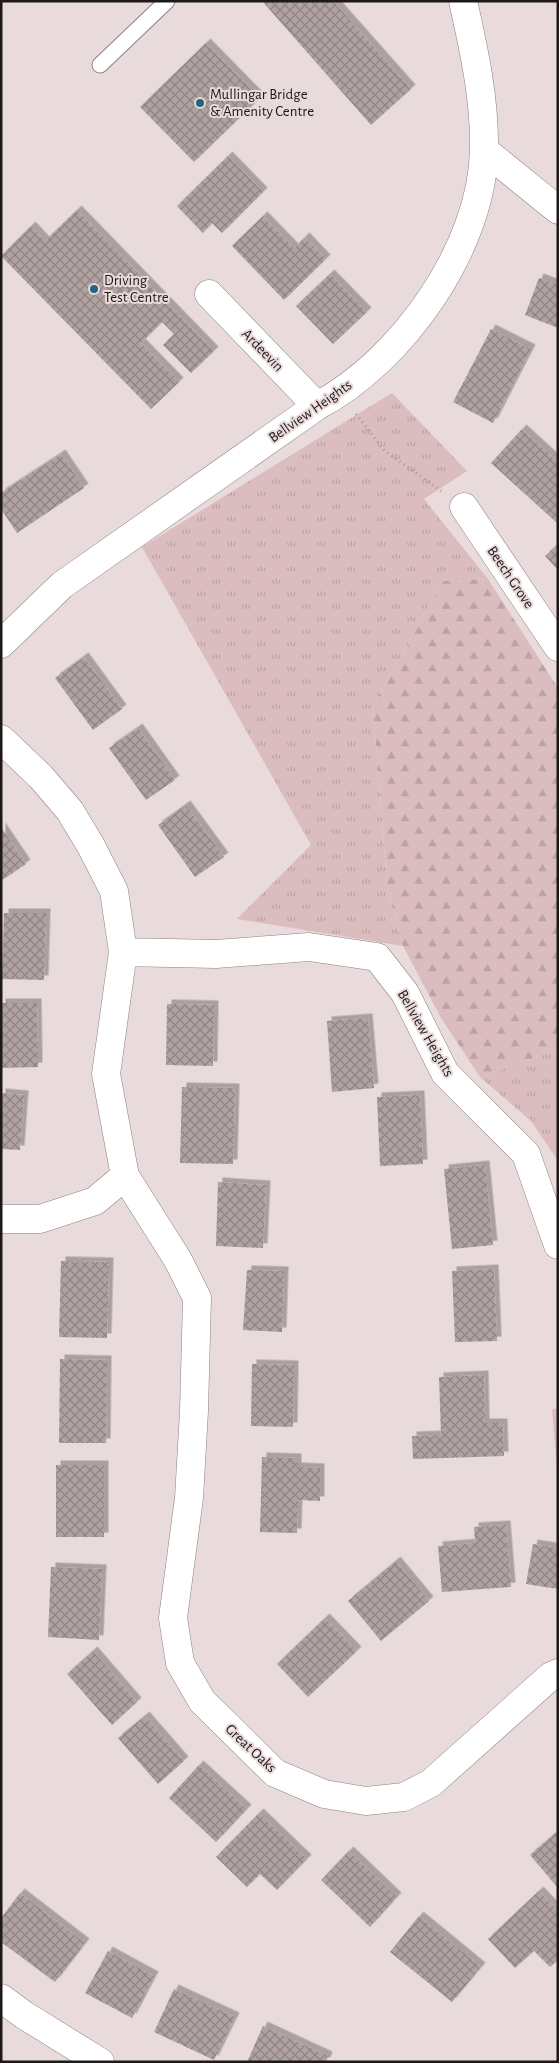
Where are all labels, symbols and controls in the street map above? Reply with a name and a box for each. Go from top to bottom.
place label: Mullingar Bridge & Amenity Centre [210,87,314,119]
marker: Mullingar Bridge & Amenity Centre [194,97,206,109]
place label: Driving Test Centre [104,273,169,305]
marker: Driving Test Centre [88,283,100,295]
street label: Ardeevin [239,326,286,375]
street label: Bellview Heights [266,377,355,446]
street label: Beech Grove [484,543,537,611]
street label: Bellview Heights [395,987,456,1079]
street label: Great Oaks [222,1721,279,1775]

